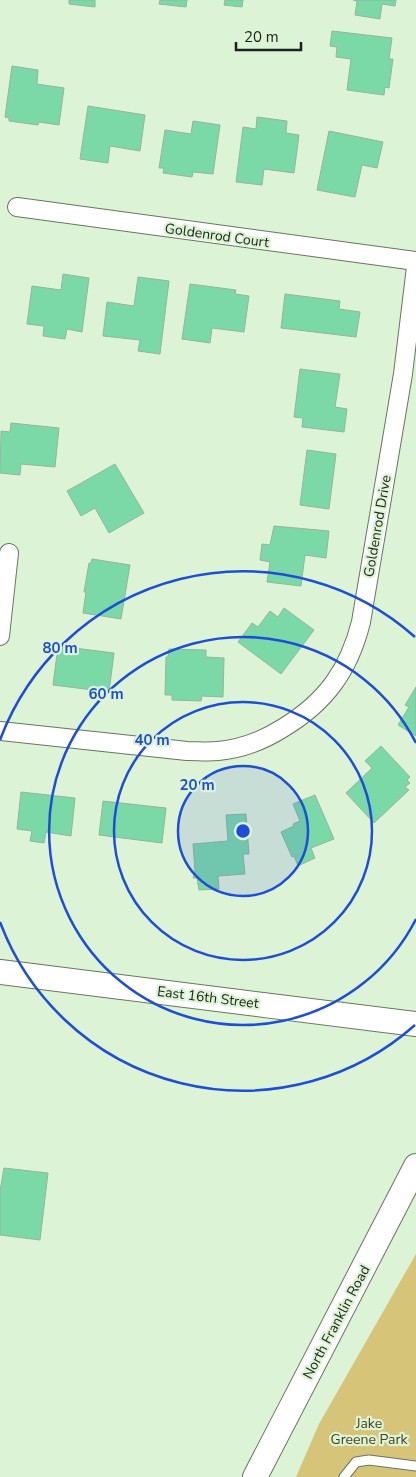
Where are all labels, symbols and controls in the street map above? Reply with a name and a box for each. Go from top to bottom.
scale bar [236,20,301,52]
text: 20 m [244,27,279,47]
street label: Goldenrod Court [164,219,270,252]
street label: Goldenrod Drive [359,474,396,579]
text: 80 m [42,638,78,658]
text: 60 m [88,684,124,704]
text: 40 m [134,730,170,750]
text: 20 m [179,775,215,795]
centre of rings [234,822,252,840]
street label: East 16th Street [156,982,260,1013]
street label: North Franklin Road [298,1262,374,1382]
park label: Jake Greene Park [331,1414,408,1449]

